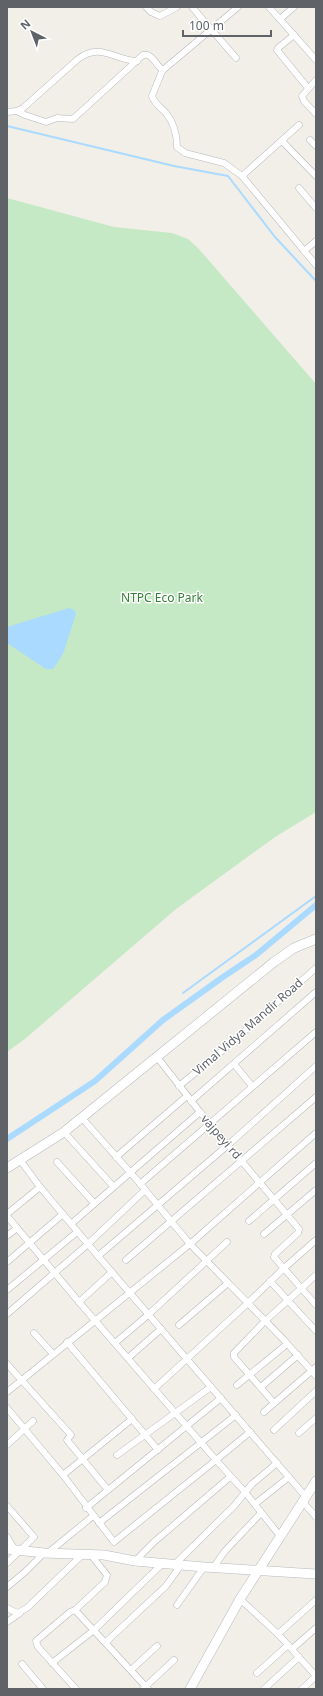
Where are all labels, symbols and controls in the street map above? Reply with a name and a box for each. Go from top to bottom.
north arrow [12,12,52,52]
scale bar [183,12,271,38]
text: N [17,16,33,33]
text: 100 m [189,17,224,34]
park label: NTPC Eco Park [121,589,204,606]
street label: Vimal Vidya Mandir Road [189,974,306,1079]
street label: vajpeyi rd [197,1111,246,1163]

